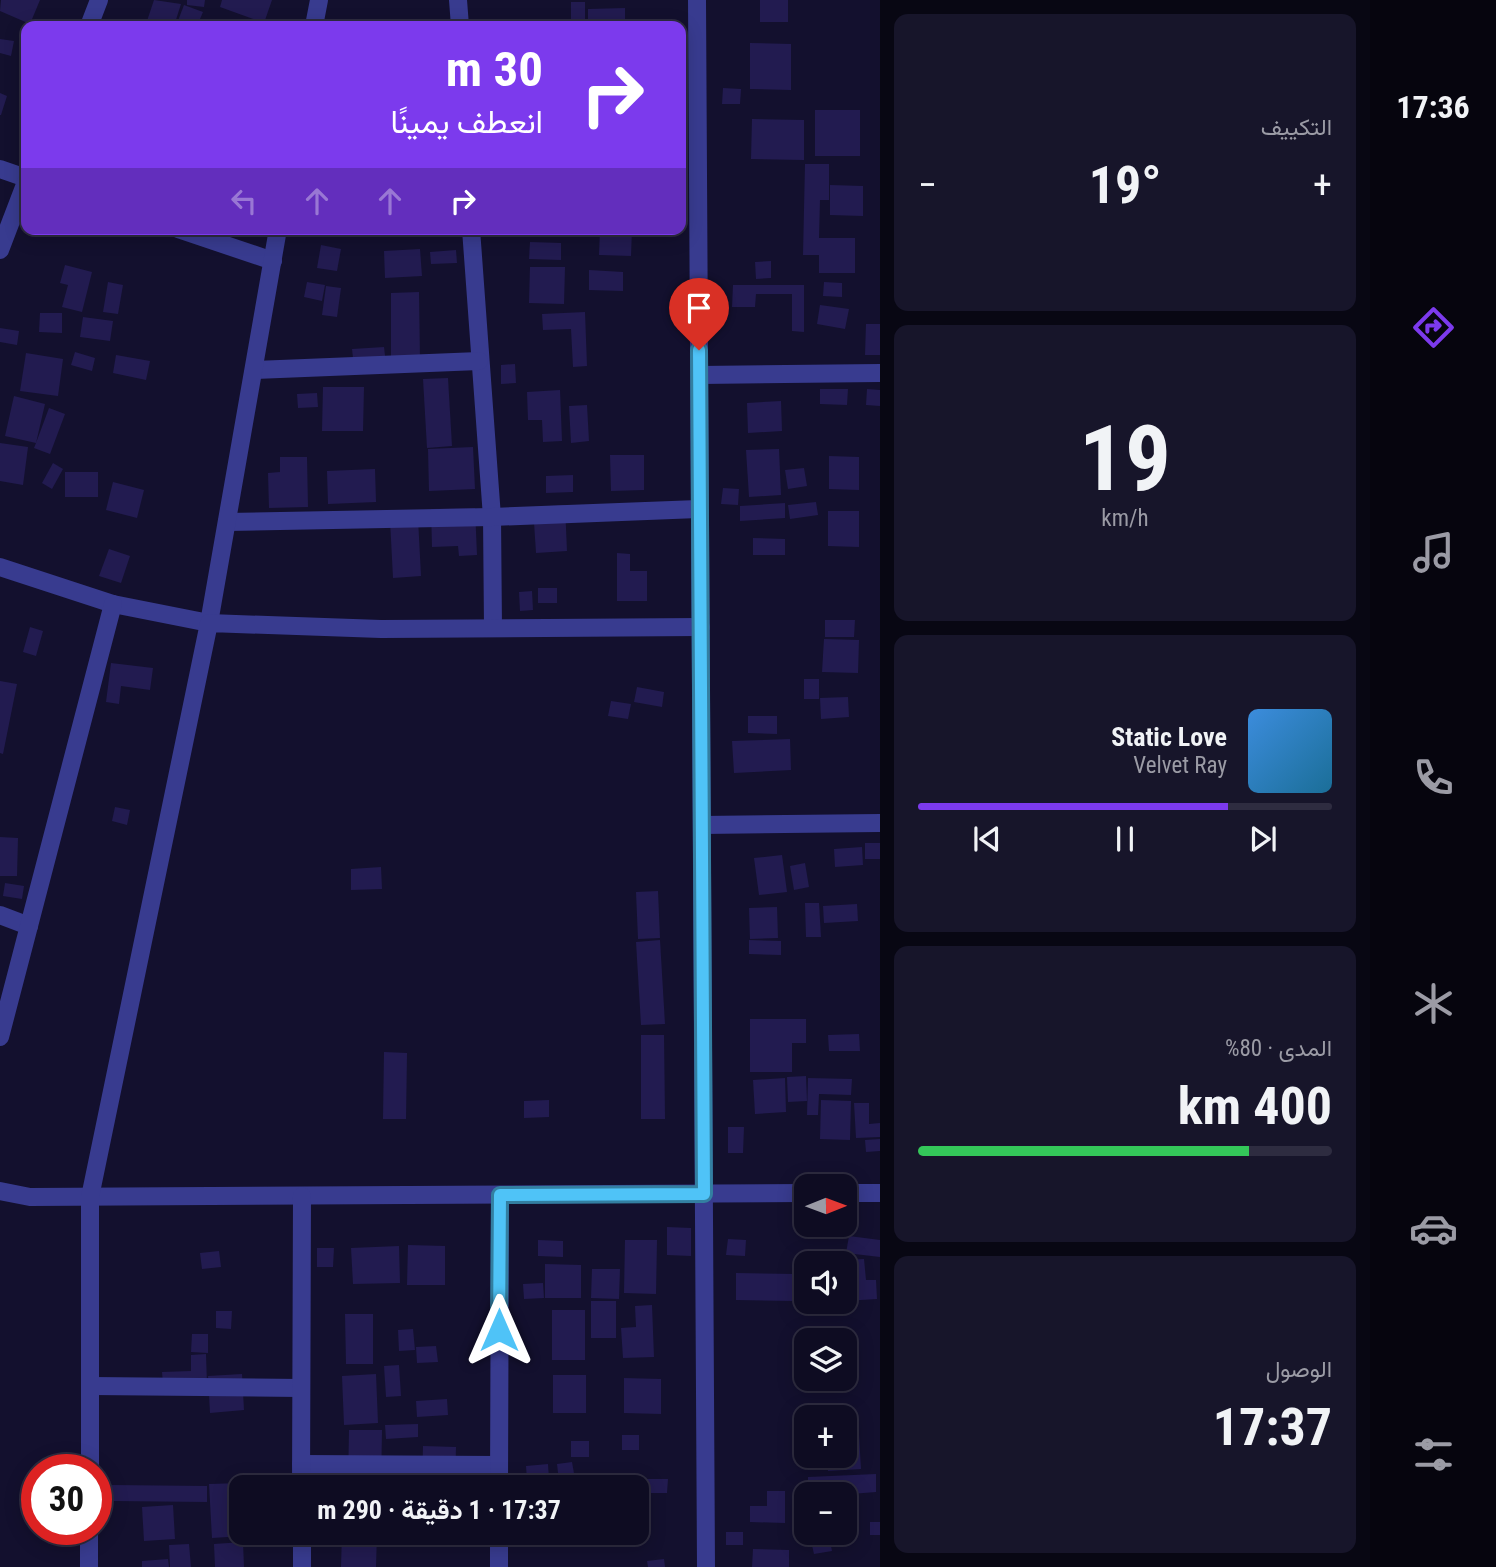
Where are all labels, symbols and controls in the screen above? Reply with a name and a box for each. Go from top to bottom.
text: 30 m [446,41,543,98]
icon: right [567,49,658,140]
text: 17:36 [1396,88,1470,126]
text: انعطف يمينًا [390,103,543,141]
text: التكييف [1261,114,1332,141]
text: 19° [1089,155,1161,216]
text: − [918,163,937,207]
text: + [1313,163,1332,207]
icon: left [225,182,263,220]
icon: ahead [298,182,336,220]
icon: ahead [371,182,409,220]
icon: right [444,182,482,220]
pin [669,278,729,350]
icon: arrive [680,289,718,327]
icon: directions [1409,303,1458,352]
text: 19 [1079,406,1171,512]
text: km/h [1101,505,1149,532]
icon: music [1409,528,1458,577]
text: Static Love [1111,722,1227,752]
text: Velvet Ray [1133,752,1227,779]
icon: phone [1409,753,1458,802]
icon: previous [968,820,1006,858]
icon: pause [1106,820,1144,858]
icon: next [1244,820,1282,858]
icon: climate [1409,979,1458,1028]
text: المدى · 80% [1225,1035,1332,1062]
text: 400 km [1178,1076,1332,1137]
north arrow [794,1174,858,1237]
map controls [794,1174,857,1545]
icon: car [1409,1204,1458,1253]
button: sound [794,1251,857,1314]
position arrow [462,1293,536,1367]
button: layers [794,1328,857,1391]
text: الوصول [1266,1356,1332,1383]
text: 17:37 [1213,1397,1332,1458]
button: + [794,1405,857,1468]
icon: filters [1409,1430,1458,1479]
speed limit sign: 30 [21,1454,112,1545]
button: − [794,1482,857,1545]
text: 17:37 · 1 دقيقة · 290 m [317,1495,561,1525]

